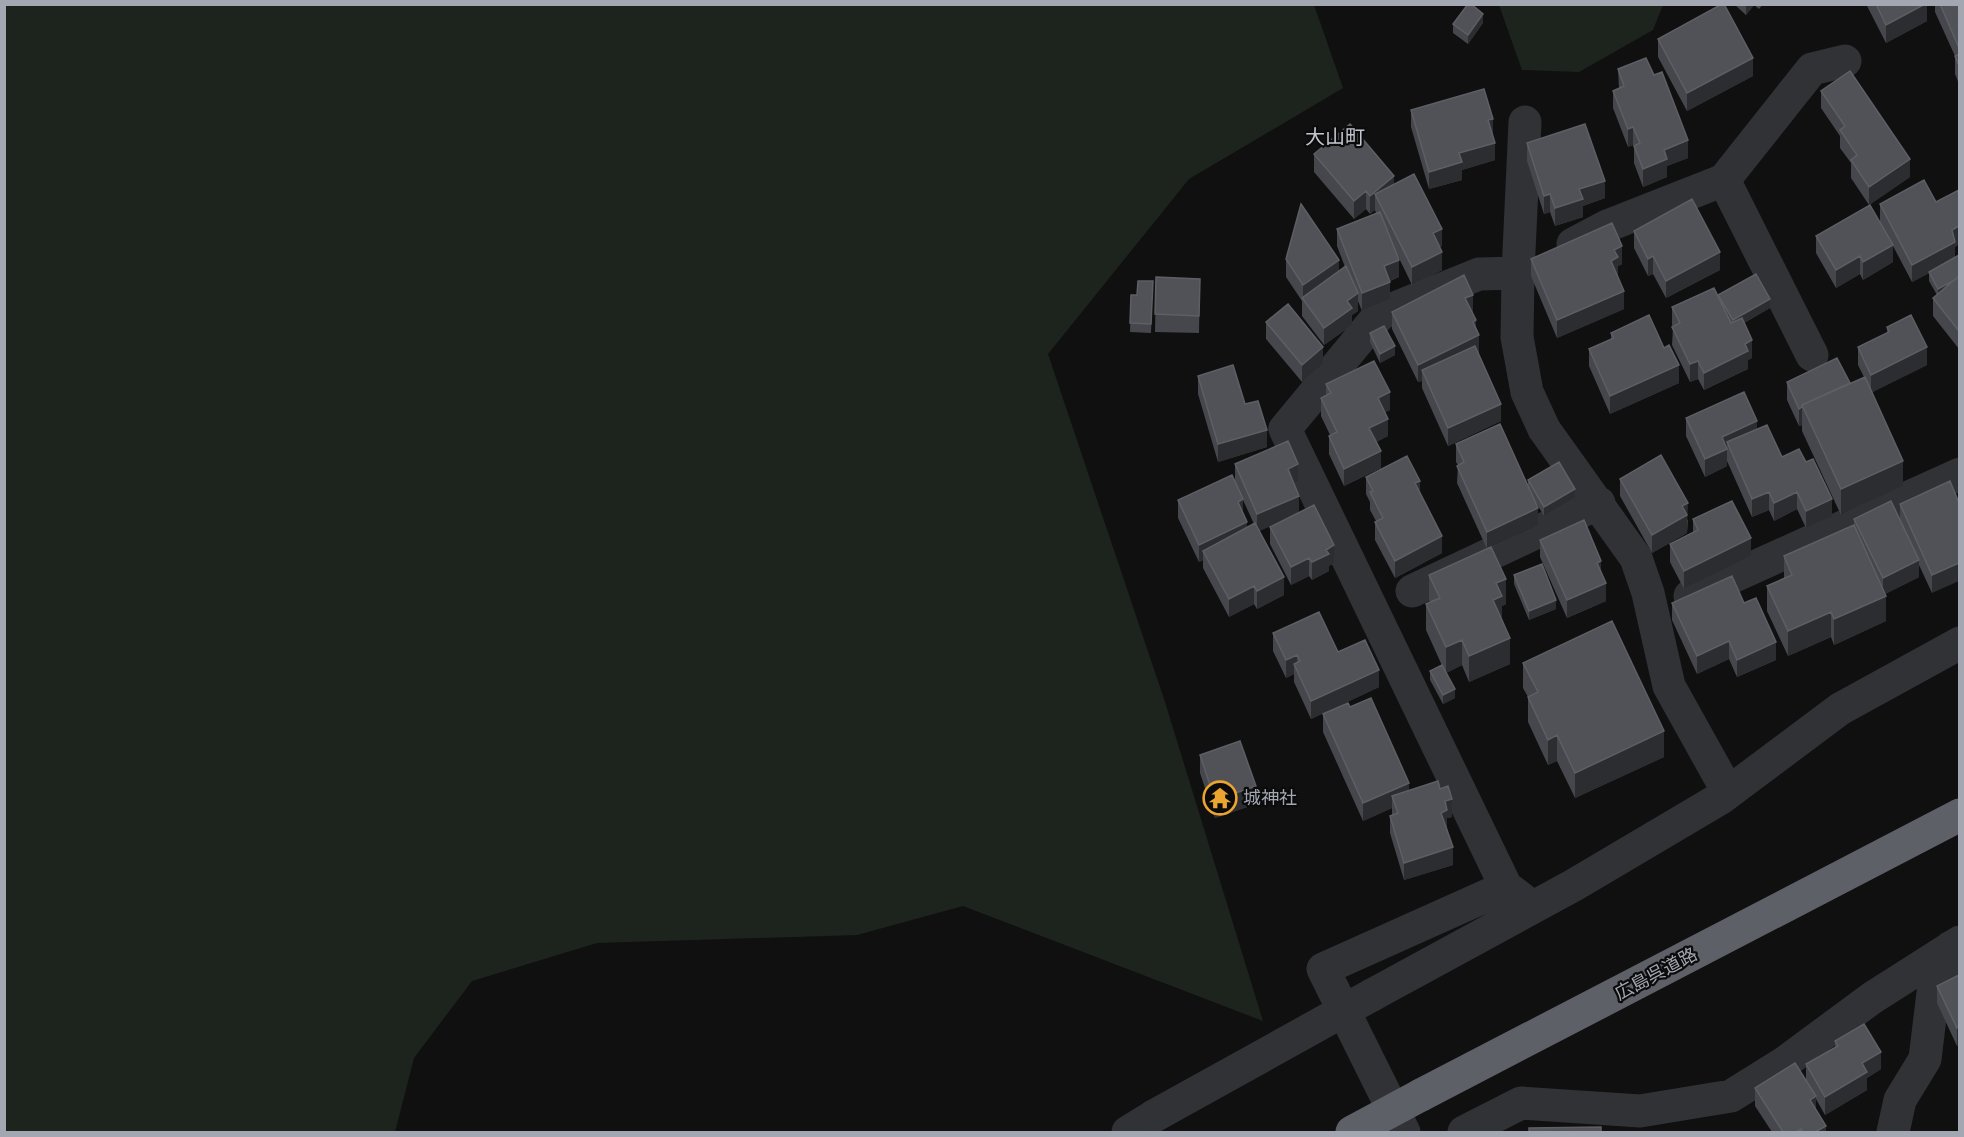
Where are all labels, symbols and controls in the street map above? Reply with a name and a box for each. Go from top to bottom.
district label: 大山町 [1305,123,1365,150]
temple icon: 城神社 [1202,780,1238,816]
place label: 城神社 [1243,785,1297,810]
street label: 広島呉道路 [1610,941,1701,1006]

